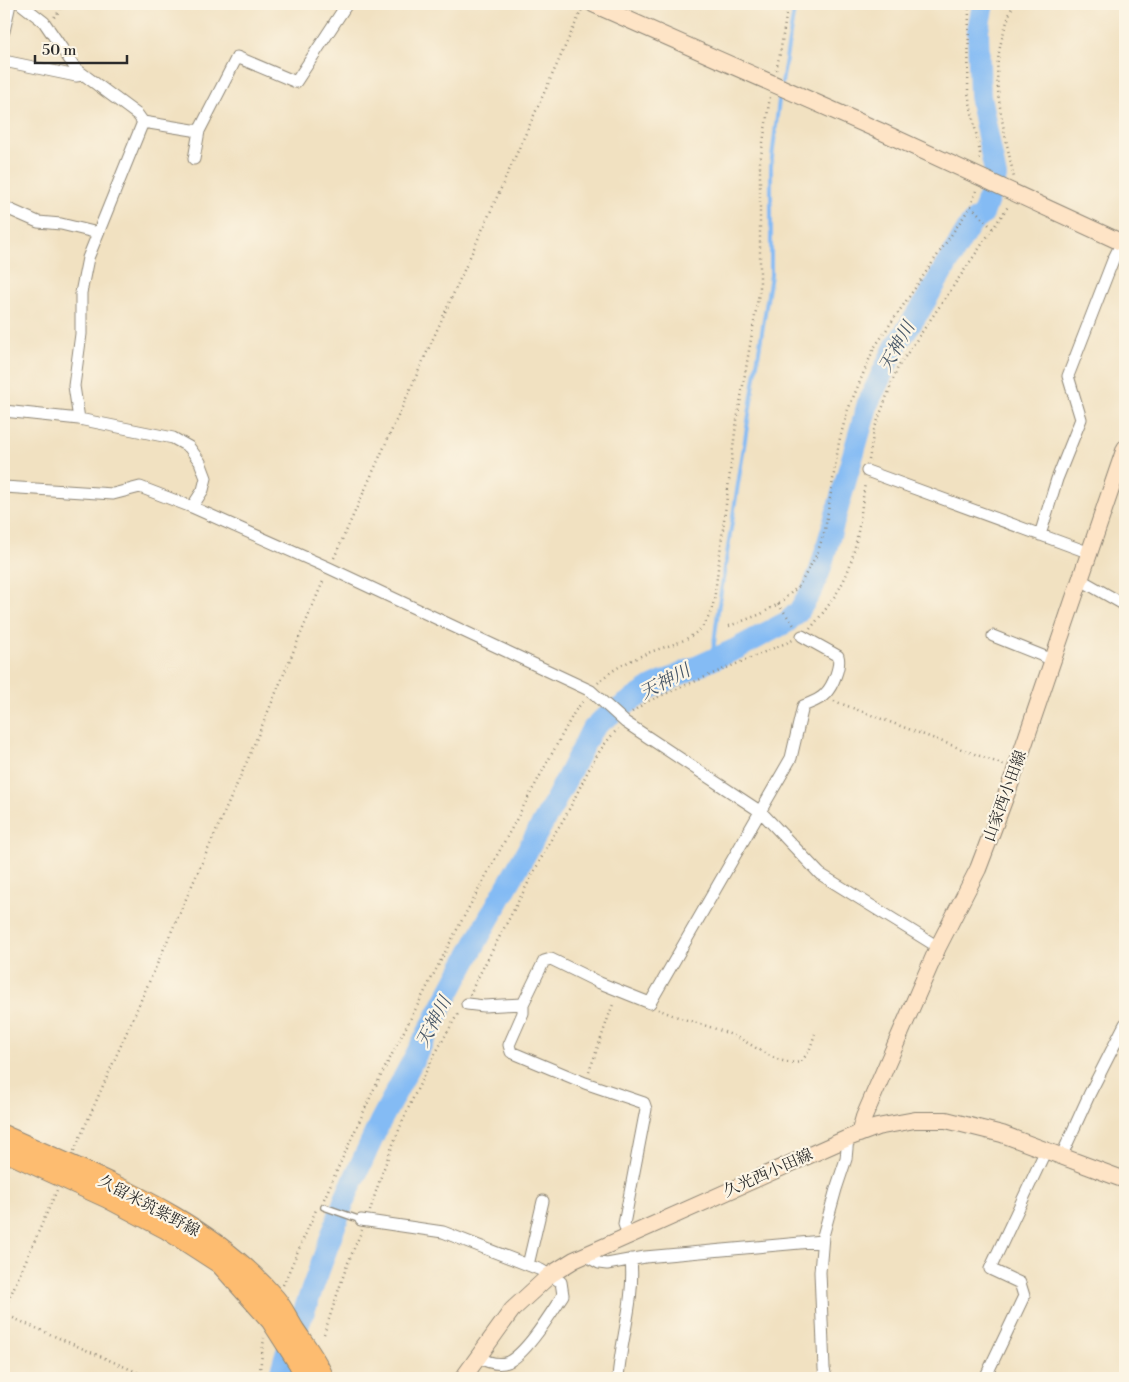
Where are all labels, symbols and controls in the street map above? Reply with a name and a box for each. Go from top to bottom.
scale bar [35,32,128,64]
text: 50 m [42,41,76,60]
water label: 天神川 [874,316,921,376]
water label: 天神川 [636,658,696,705]
street label: 山家西小田線 [979,747,1031,845]
water label: 天神川 [411,991,458,1051]
street label: 久光西小田線 [720,1144,816,1202]
street label: 久留米筑紫野線 [95,1171,203,1241]

